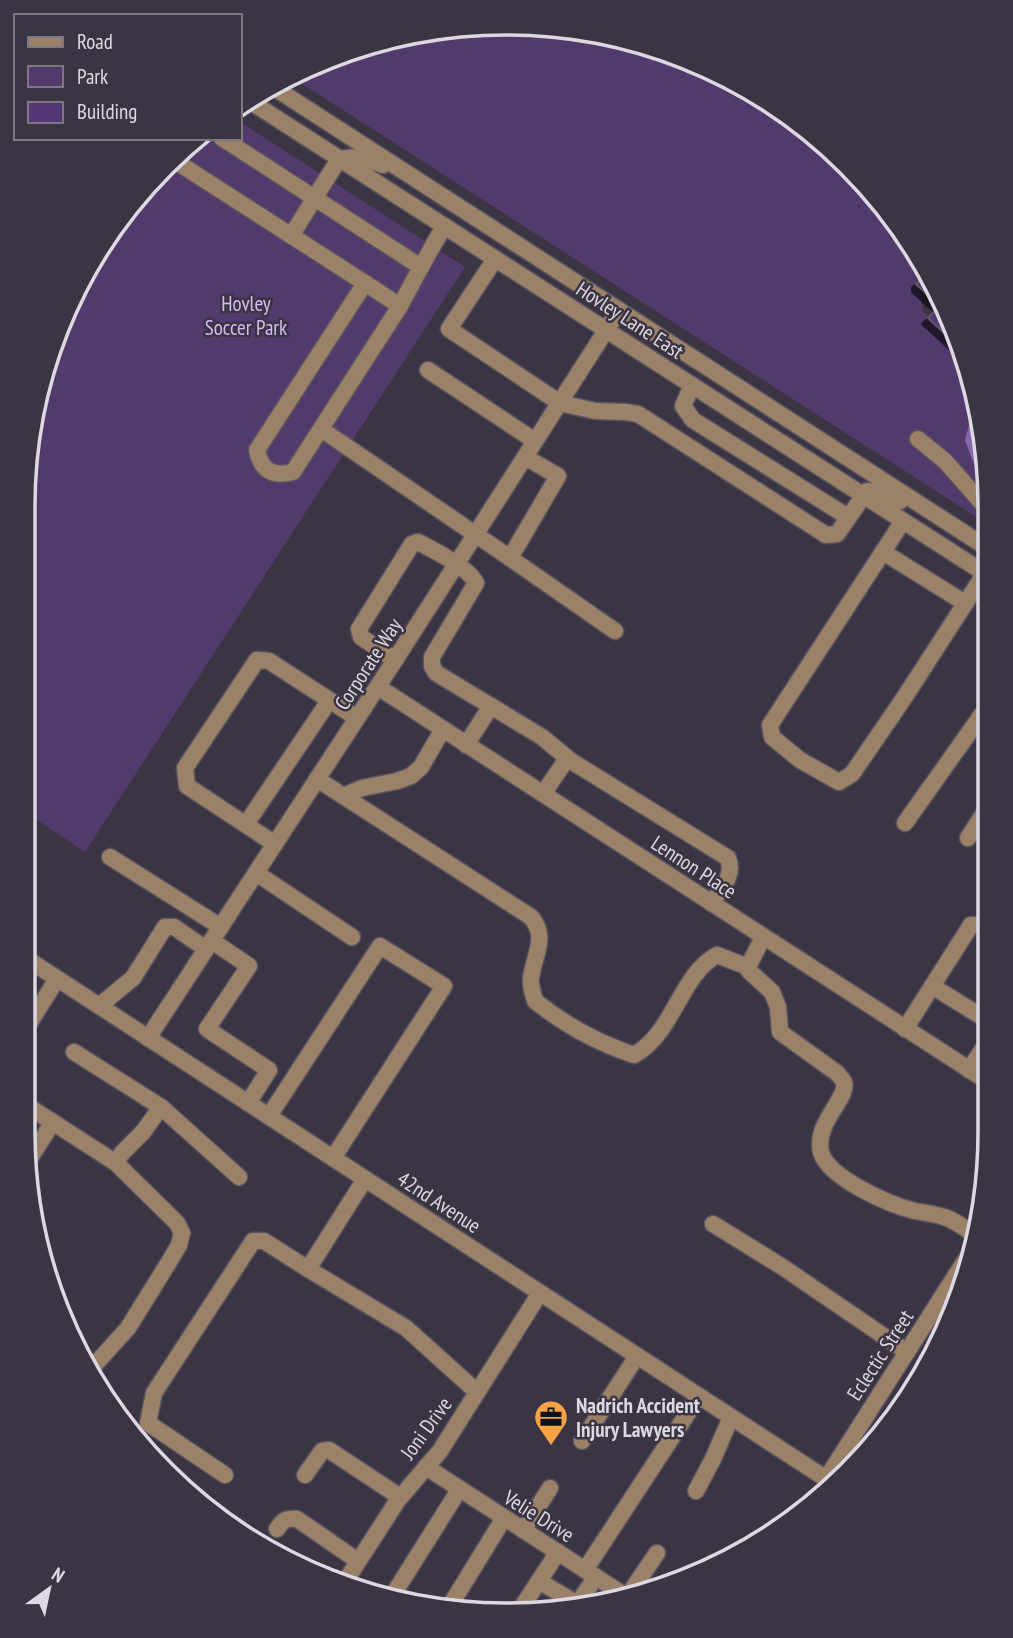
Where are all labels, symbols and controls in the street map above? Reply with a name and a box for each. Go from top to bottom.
legend [14,14,242,140]
text: Road [77,28,113,55]
text: Park [77,63,108,90]
text: Building [77,98,137,125]
street label: Hovley Lane East [571,275,689,365]
park label: Hovley Soccer Park [205,290,287,341]
street label: Corporate Way [328,613,408,715]
street label: Lennon Place [646,829,742,905]
street label: 42nd Avenue [392,1165,486,1239]
street label: Eclectic Street [841,1304,919,1405]
street label: Joni Drive [394,1392,458,1465]
place label: Nadrich Accident Injury Lawyers [576,1392,700,1443]
office icon: Nadrich Accident Injury Lawyers [532,1398,570,1447]
street label: Velie Drive [498,1483,579,1548]
north arrow [14,1554,84,1624]
text: N [47,1562,69,1588]

